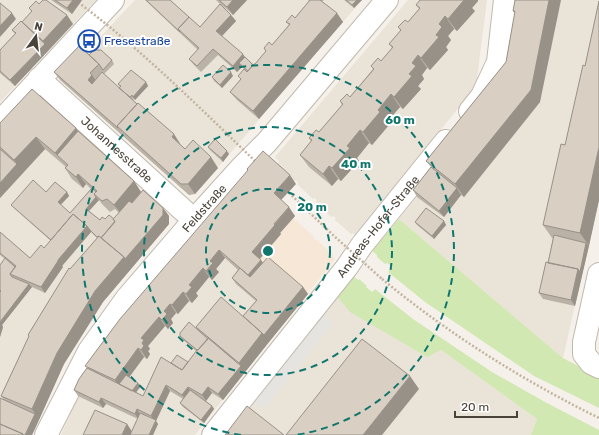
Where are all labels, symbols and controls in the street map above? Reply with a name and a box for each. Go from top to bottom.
north arrow [16,16,56,56]
text: N [33,20,44,34]
bus stop icon: Fresestraße [76,28,102,54]
place label: Fresestraße [104,34,171,48]
text: 60 m [385,113,415,127]
street label: Johannesstraße [78,114,155,186]
text: 40 m [341,157,371,171]
street label: Andreas-Hofer-Straße [334,173,422,280]
street label: Feldstraße [179,181,230,235]
text: 20 m [297,200,327,214]
centre of rings [261,244,275,258]
scale bar [455,393,517,419]
text: 20 m [461,400,489,414]

